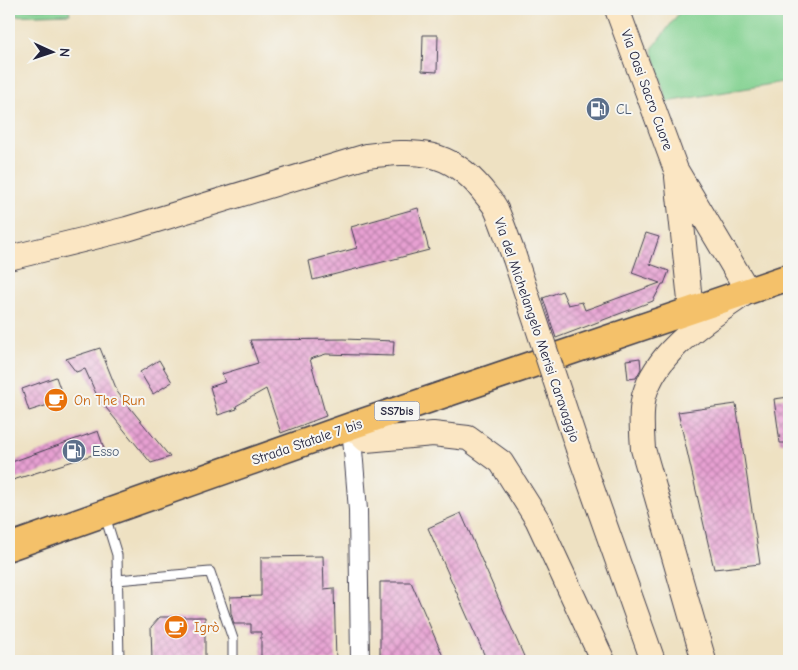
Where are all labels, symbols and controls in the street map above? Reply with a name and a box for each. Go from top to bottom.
street label: Via Oasi Sacro Cuore [617,27,677,153]
north arrow [28,28,78,78]
text: N [56,48,73,58]
fuel station icon: CL [585,96,611,122]
place label: CL [616,101,632,118]
street label: Via del Michelangelo Merisi Caravaggio [491,216,583,444]
cafe icon: On The Run [43,387,69,413]
place label: On The Run [74,392,145,409]
road number: SS7bis [374,402,420,421]
street label: Strada Statale 7 bis [250,415,365,469]
fuel station icon: Esso [61,438,87,464]
place label: Esso [92,443,119,460]
cafe icon: Igrò [163,614,189,640]
place label: Igrò [194,619,219,636]

